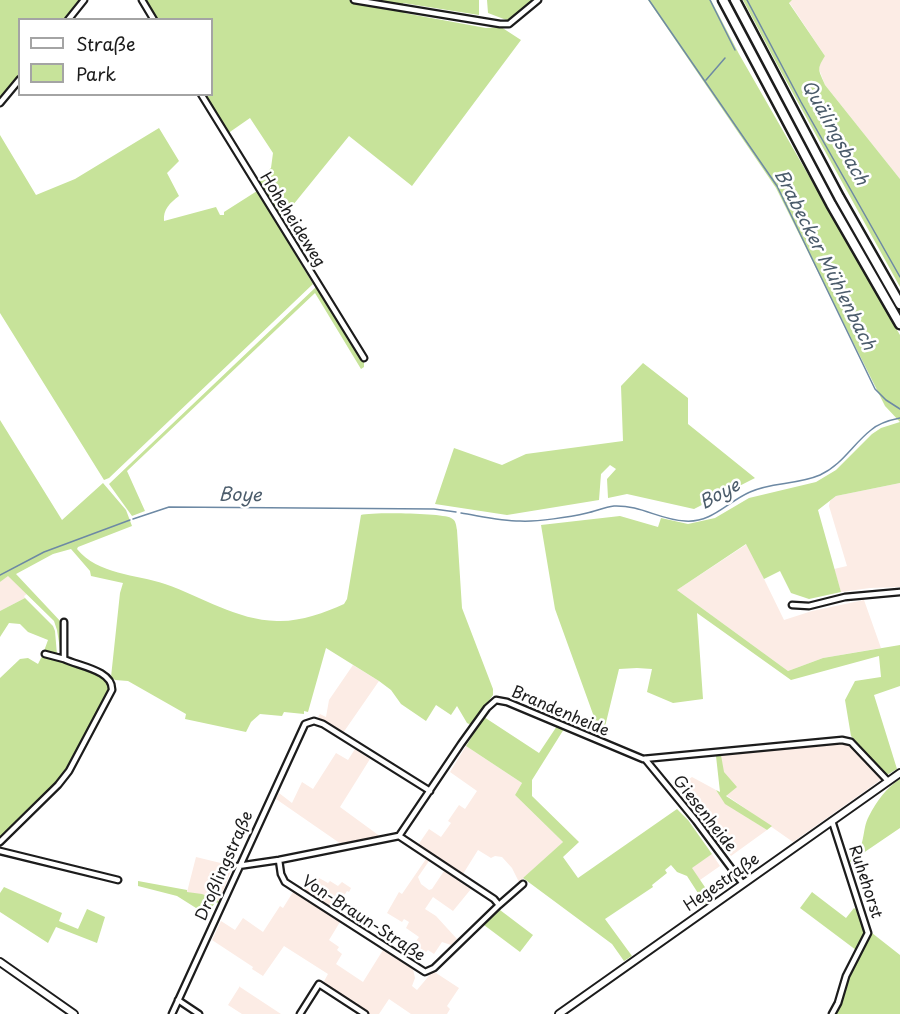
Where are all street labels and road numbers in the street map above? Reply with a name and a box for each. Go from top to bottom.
street label: Hoheheideweg [255,169,329,271]
street label: Brandenheide [508,683,612,741]
street label: Giesenheide [668,772,740,856]
street label: Droßlingstraße [192,808,258,924]
street label: Ruhehorst [844,843,886,921]
street label: Hegestraße [681,850,763,916]
street label: Von-Braun-Straße [298,872,428,966]

